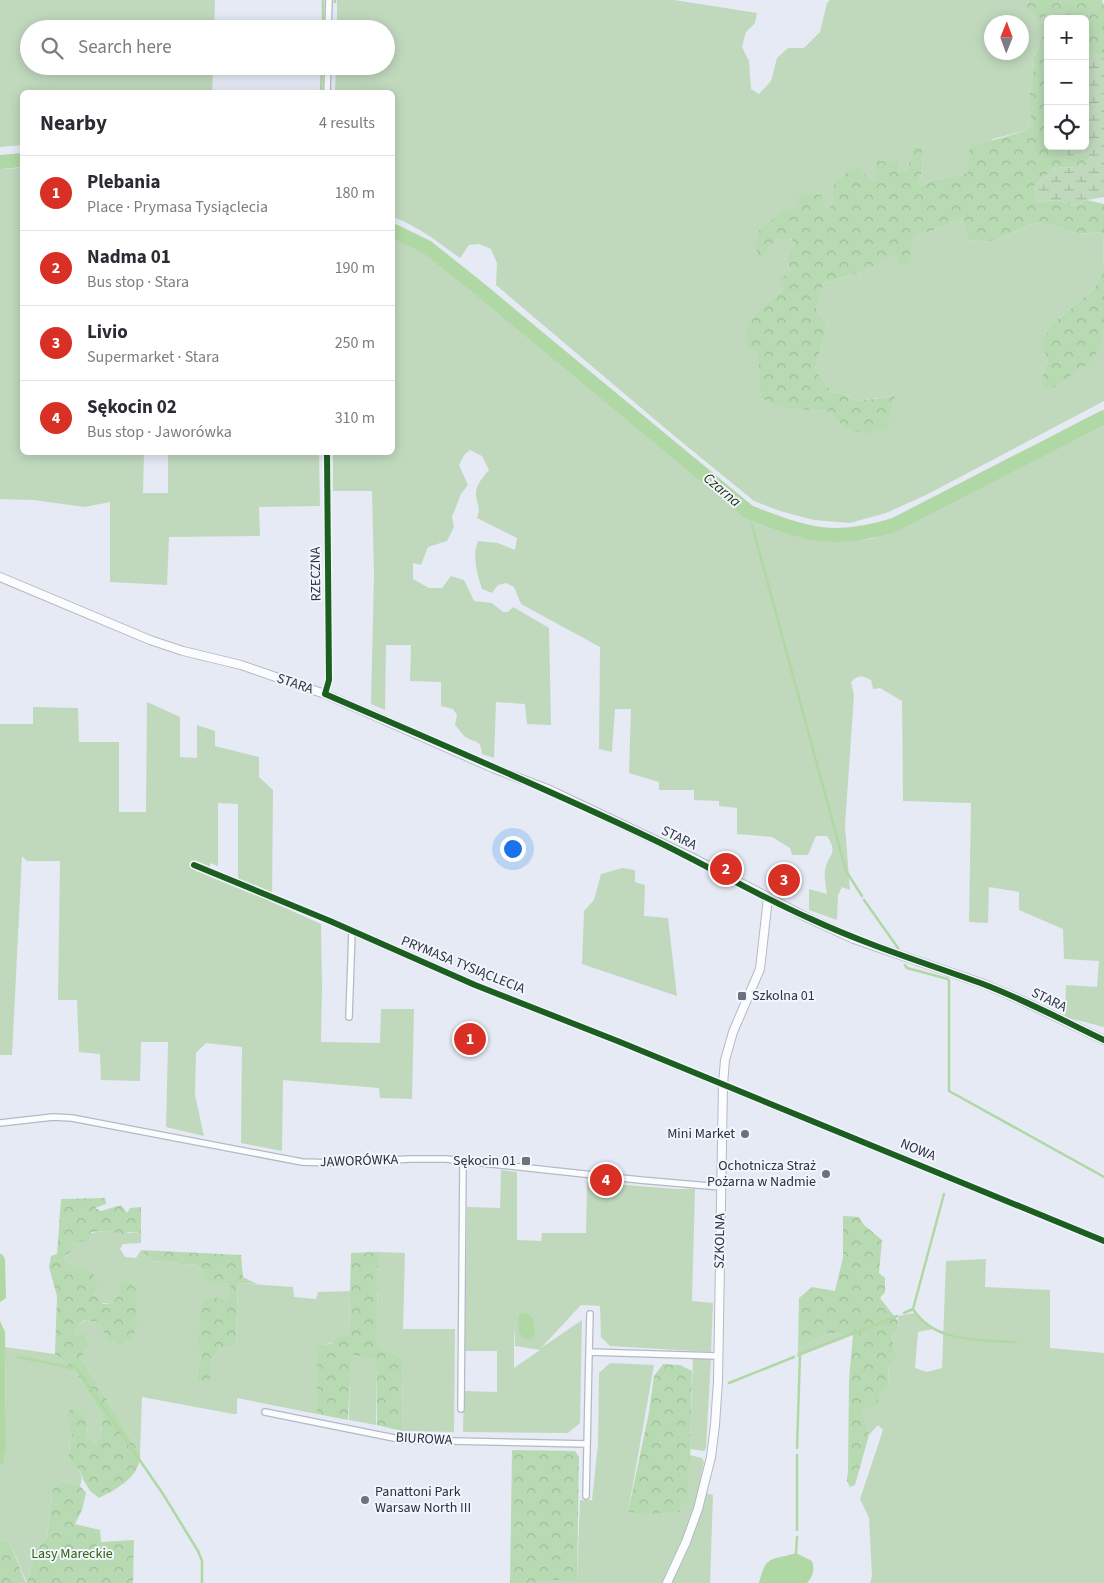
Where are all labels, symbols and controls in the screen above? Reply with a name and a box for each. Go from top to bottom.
north arrow [984,15,1029,60]
map controls [1044,15,1089,150]
button: + [1044,15,1089,60]
search box [20,20,395,75]
icon: search [38,34,66,62]
text: Search here [78,34,172,61]
button: − [1044,60,1089,105]
button: locate [1044,105,1089,150]
text: Nearby [40,108,107,138]
text: 4 results [319,112,375,134]
text: Plebania [87,169,160,196]
text: 1 [52,182,60,204]
text: 180 m [335,182,375,204]
text: Place · Prymasa Tysiąclecia [87,196,268,218]
text: Nadma 01 [87,244,171,271]
text: 2 [52,257,60,279]
text: 190 m [335,257,375,279]
text: Bus stop · Stara [87,271,189,293]
text: Livio [87,319,128,346]
text: 3 [52,332,60,354]
text: 250 m [335,332,375,354]
text: Supermarket · Stara [87,346,219,368]
text: Sękocin 02 [87,394,177,421]
text: 4 [52,407,60,429]
text: 310 m [335,407,375,429]
text: Bus stop · Jaworówka [87,421,232,443]
water label: Czarna [699,468,745,512]
street label: RZECZNA [306,546,326,602]
street label: STARA [274,668,316,700]
street label: STARA [658,821,700,855]
your location [500,836,526,862]
pin: 2 [710,850,742,888]
pin: 3 [768,861,800,899]
street label: PRYMASA TYSIĄCLECIA [398,931,528,999]
street label: STARA [1028,983,1070,1017]
place label: Szkolna 01 [752,986,815,1006]
marker: Szkolna 01 [736,990,748,1002]
pin: 1 [454,1020,486,1058]
place label: Mini Market [667,1124,735,1144]
marker: Mini Market [739,1128,751,1140]
street label: NOWA [897,1134,939,1166]
street label: JAWORÓWKA [320,1150,399,1172]
place label: Sękocin 01 [453,1151,516,1171]
marker: Sękocin 01 [520,1155,532,1167]
place label: Ochotnicza Straż Pożarna w Nadmie [707,1156,816,1192]
pin: 4 [590,1161,622,1199]
marker: Ochotnicza Straż Pożarna w Nadmie [820,1168,832,1180]
street label: SZKOLNA [710,1213,730,1269]
street label: BIUROWA [395,1428,453,1450]
place label: Panattoni Park Warsaw North III [375,1482,471,1518]
marker: Panattoni Park Warsaw North III [359,1494,371,1506]
park label: Lasy Mareckie [31,1544,113,1564]

